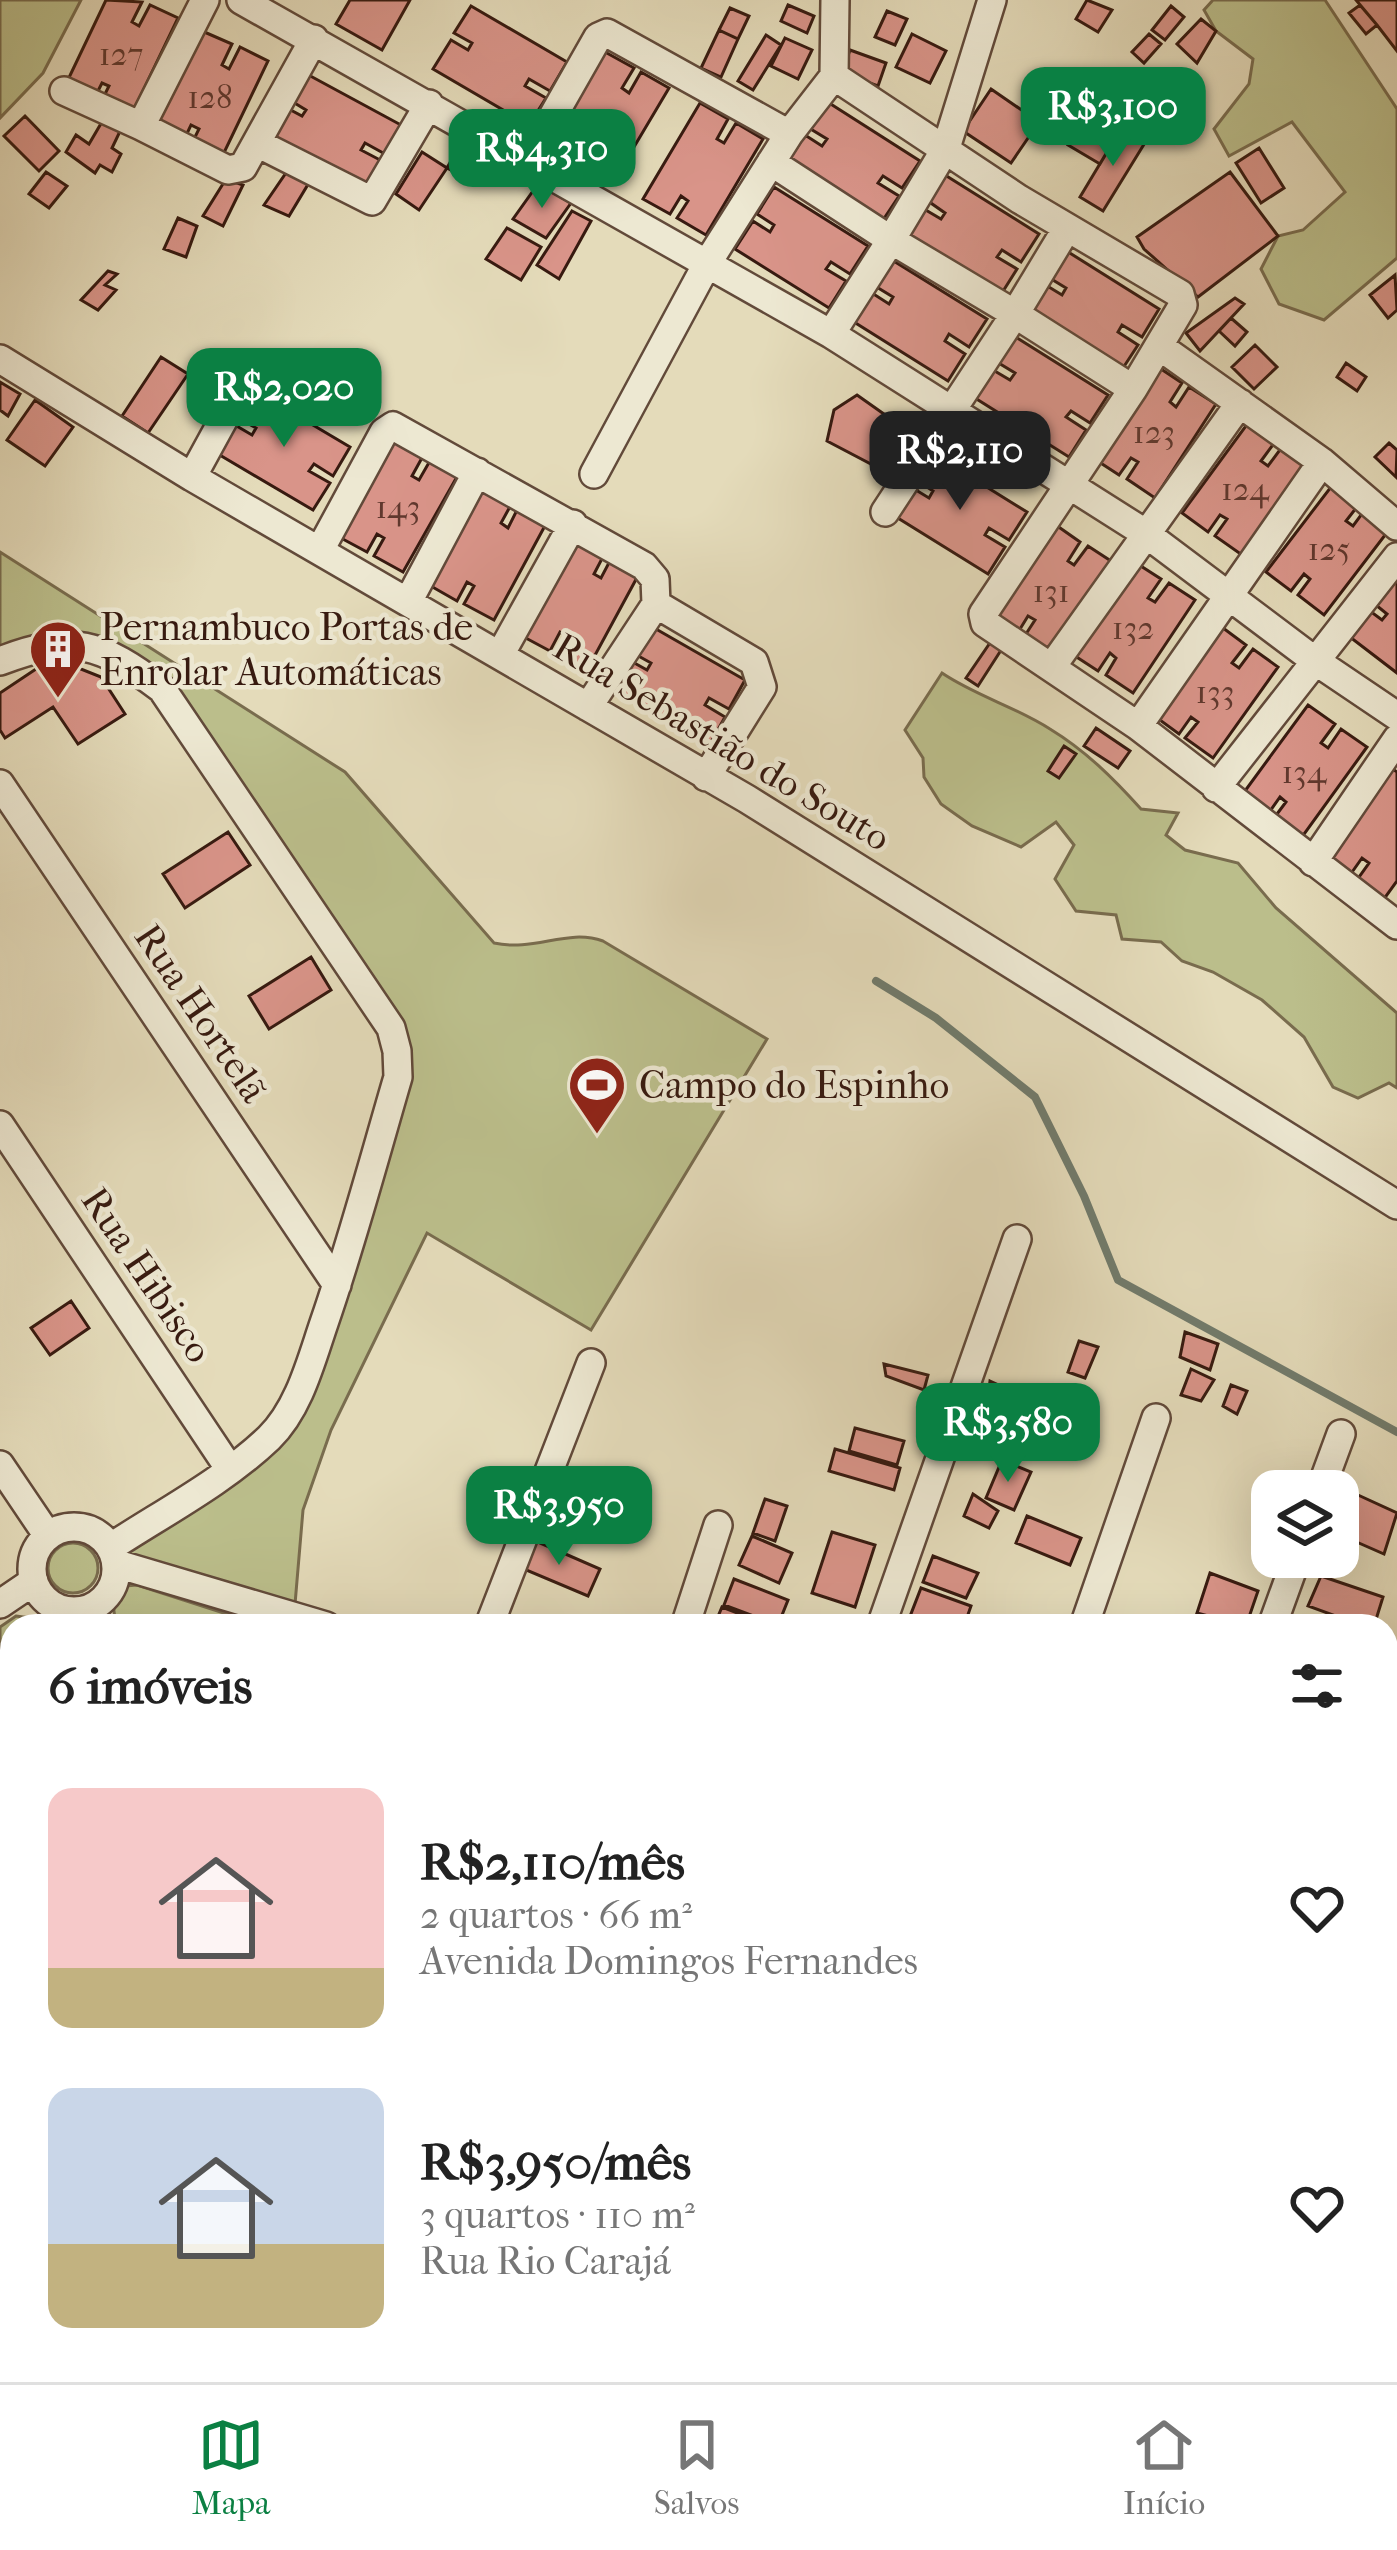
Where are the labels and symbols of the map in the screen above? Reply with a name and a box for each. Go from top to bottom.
house number: 127 [99,35,143,74]
pin: R$3,100 [1002,67,1224,169]
house number: 128 [187,78,233,117]
pin: R$4,310 [431,109,653,211]
pin: R$2,020 [173,348,395,450]
pin: R$2,110 [849,411,1071,513]
house number: 123 [1133,413,1175,452]
house number: 124 [1221,470,1271,509]
house number: 143 [376,488,420,527]
house number: 125 [1307,530,1351,569]
house number: 131 [1032,572,1070,611]
place label: Pernambuco Portas de Enrolar Automáticas [100,604,473,695]
house number: 132 [1112,609,1154,648]
building icon: Pernambuco Portas de Enrolar Automáticas [27,618,89,700]
street label: Rua Sebastião do Souto [545,623,899,861]
house number: 133 [1196,673,1234,712]
house number: 134 [1282,753,1328,792]
street label: Rua Hortelã [125,915,278,1111]
sports icon: Campo do Espinho [566,1054,628,1136]
place label: Campo do Espinho [639,1062,949,1108]
street label: Rua Hibisco [72,1179,222,1371]
pin: R$3,580 [897,1383,1119,1485]
pin: R$3,950 [448,1466,670,1568]

